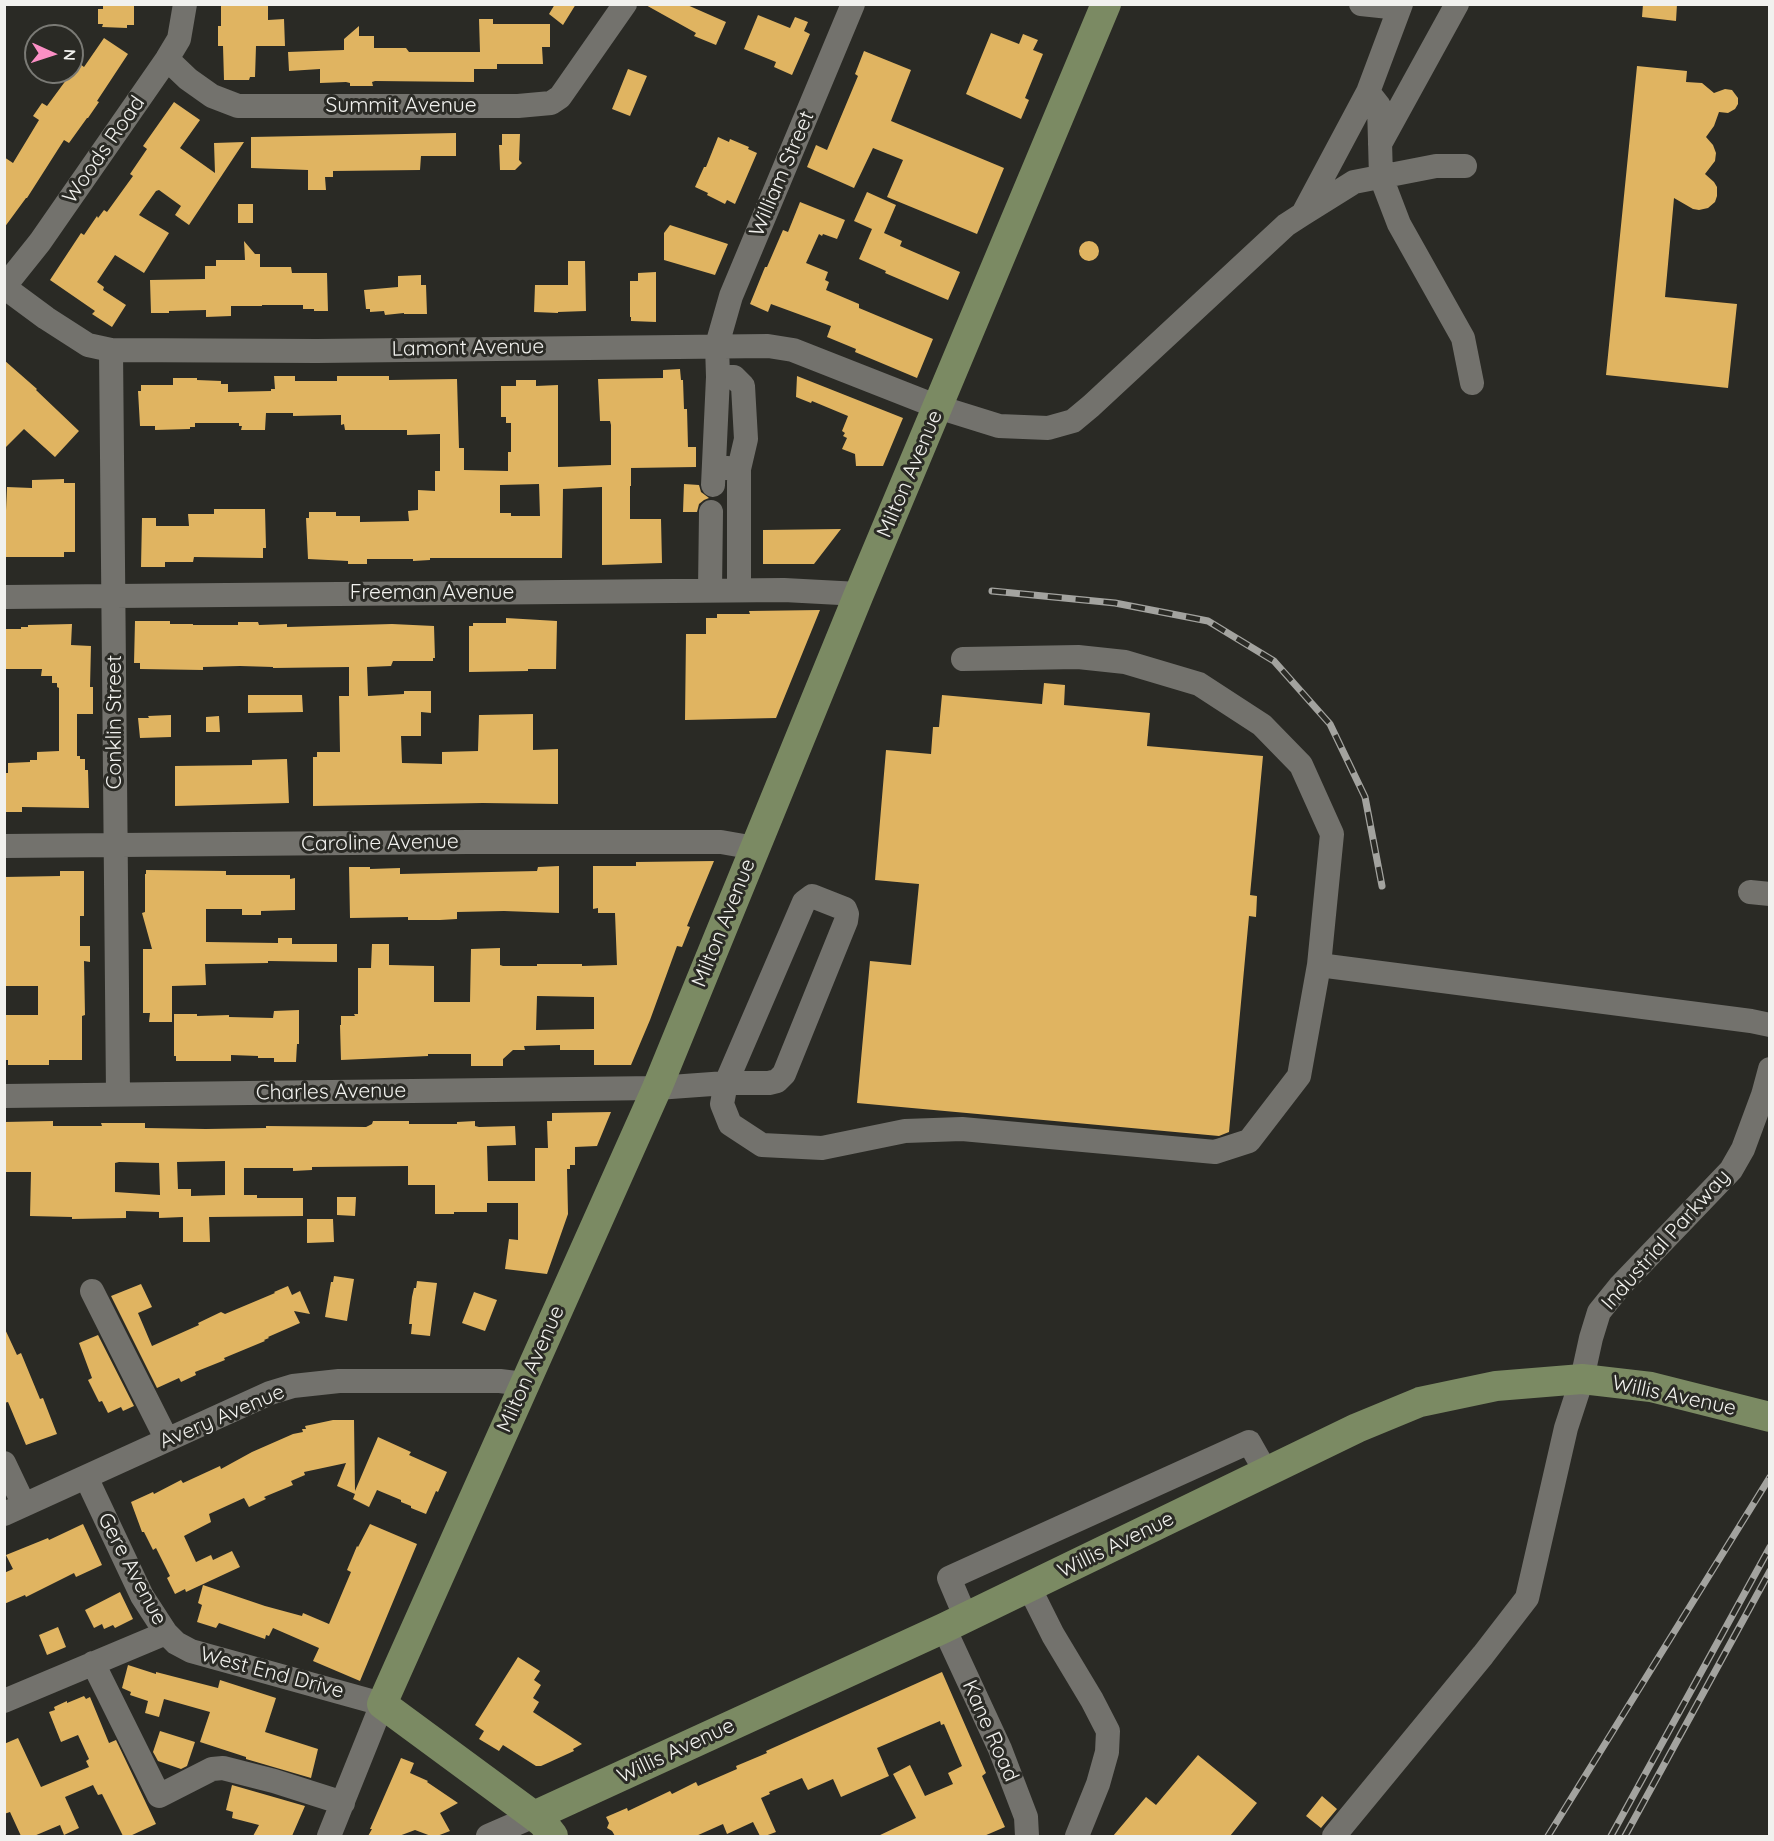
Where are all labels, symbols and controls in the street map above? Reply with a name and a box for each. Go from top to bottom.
north arrow [24,24,84,84]
text: N [60,48,80,61]
street label: Woods Road [58,91,150,209]
street label: Summit Avenue [325,93,477,119]
street label: William Street [744,107,820,241]
street label: Lamont Avenue [392,334,544,362]
street label: Milton Avenue [872,406,948,542]
street label: Freeman Avenue [350,580,514,606]
street label: Conklin Street [102,655,128,789]
street label: Caroline Avenue [301,829,459,857]
street label: Milton Avenue [687,855,761,991]
street label: Charles Avenue [256,1078,406,1106]
street label: Industrial Parkway [1596,1165,1736,1315]
street label: Milton Avenue [492,1302,570,1436]
street label: Willis Avenue [1610,1371,1738,1421]
street label: Avery Avenue [156,1379,288,1455]
street label: Willis Avenue [1054,1506,1178,1584]
street label: Gere Avenue [92,1509,172,1629]
street label: West End Drive [197,1642,347,1704]
street label: Kane Road [956,1676,1024,1786]
street label: Willis Avenue [613,1713,739,1789]

